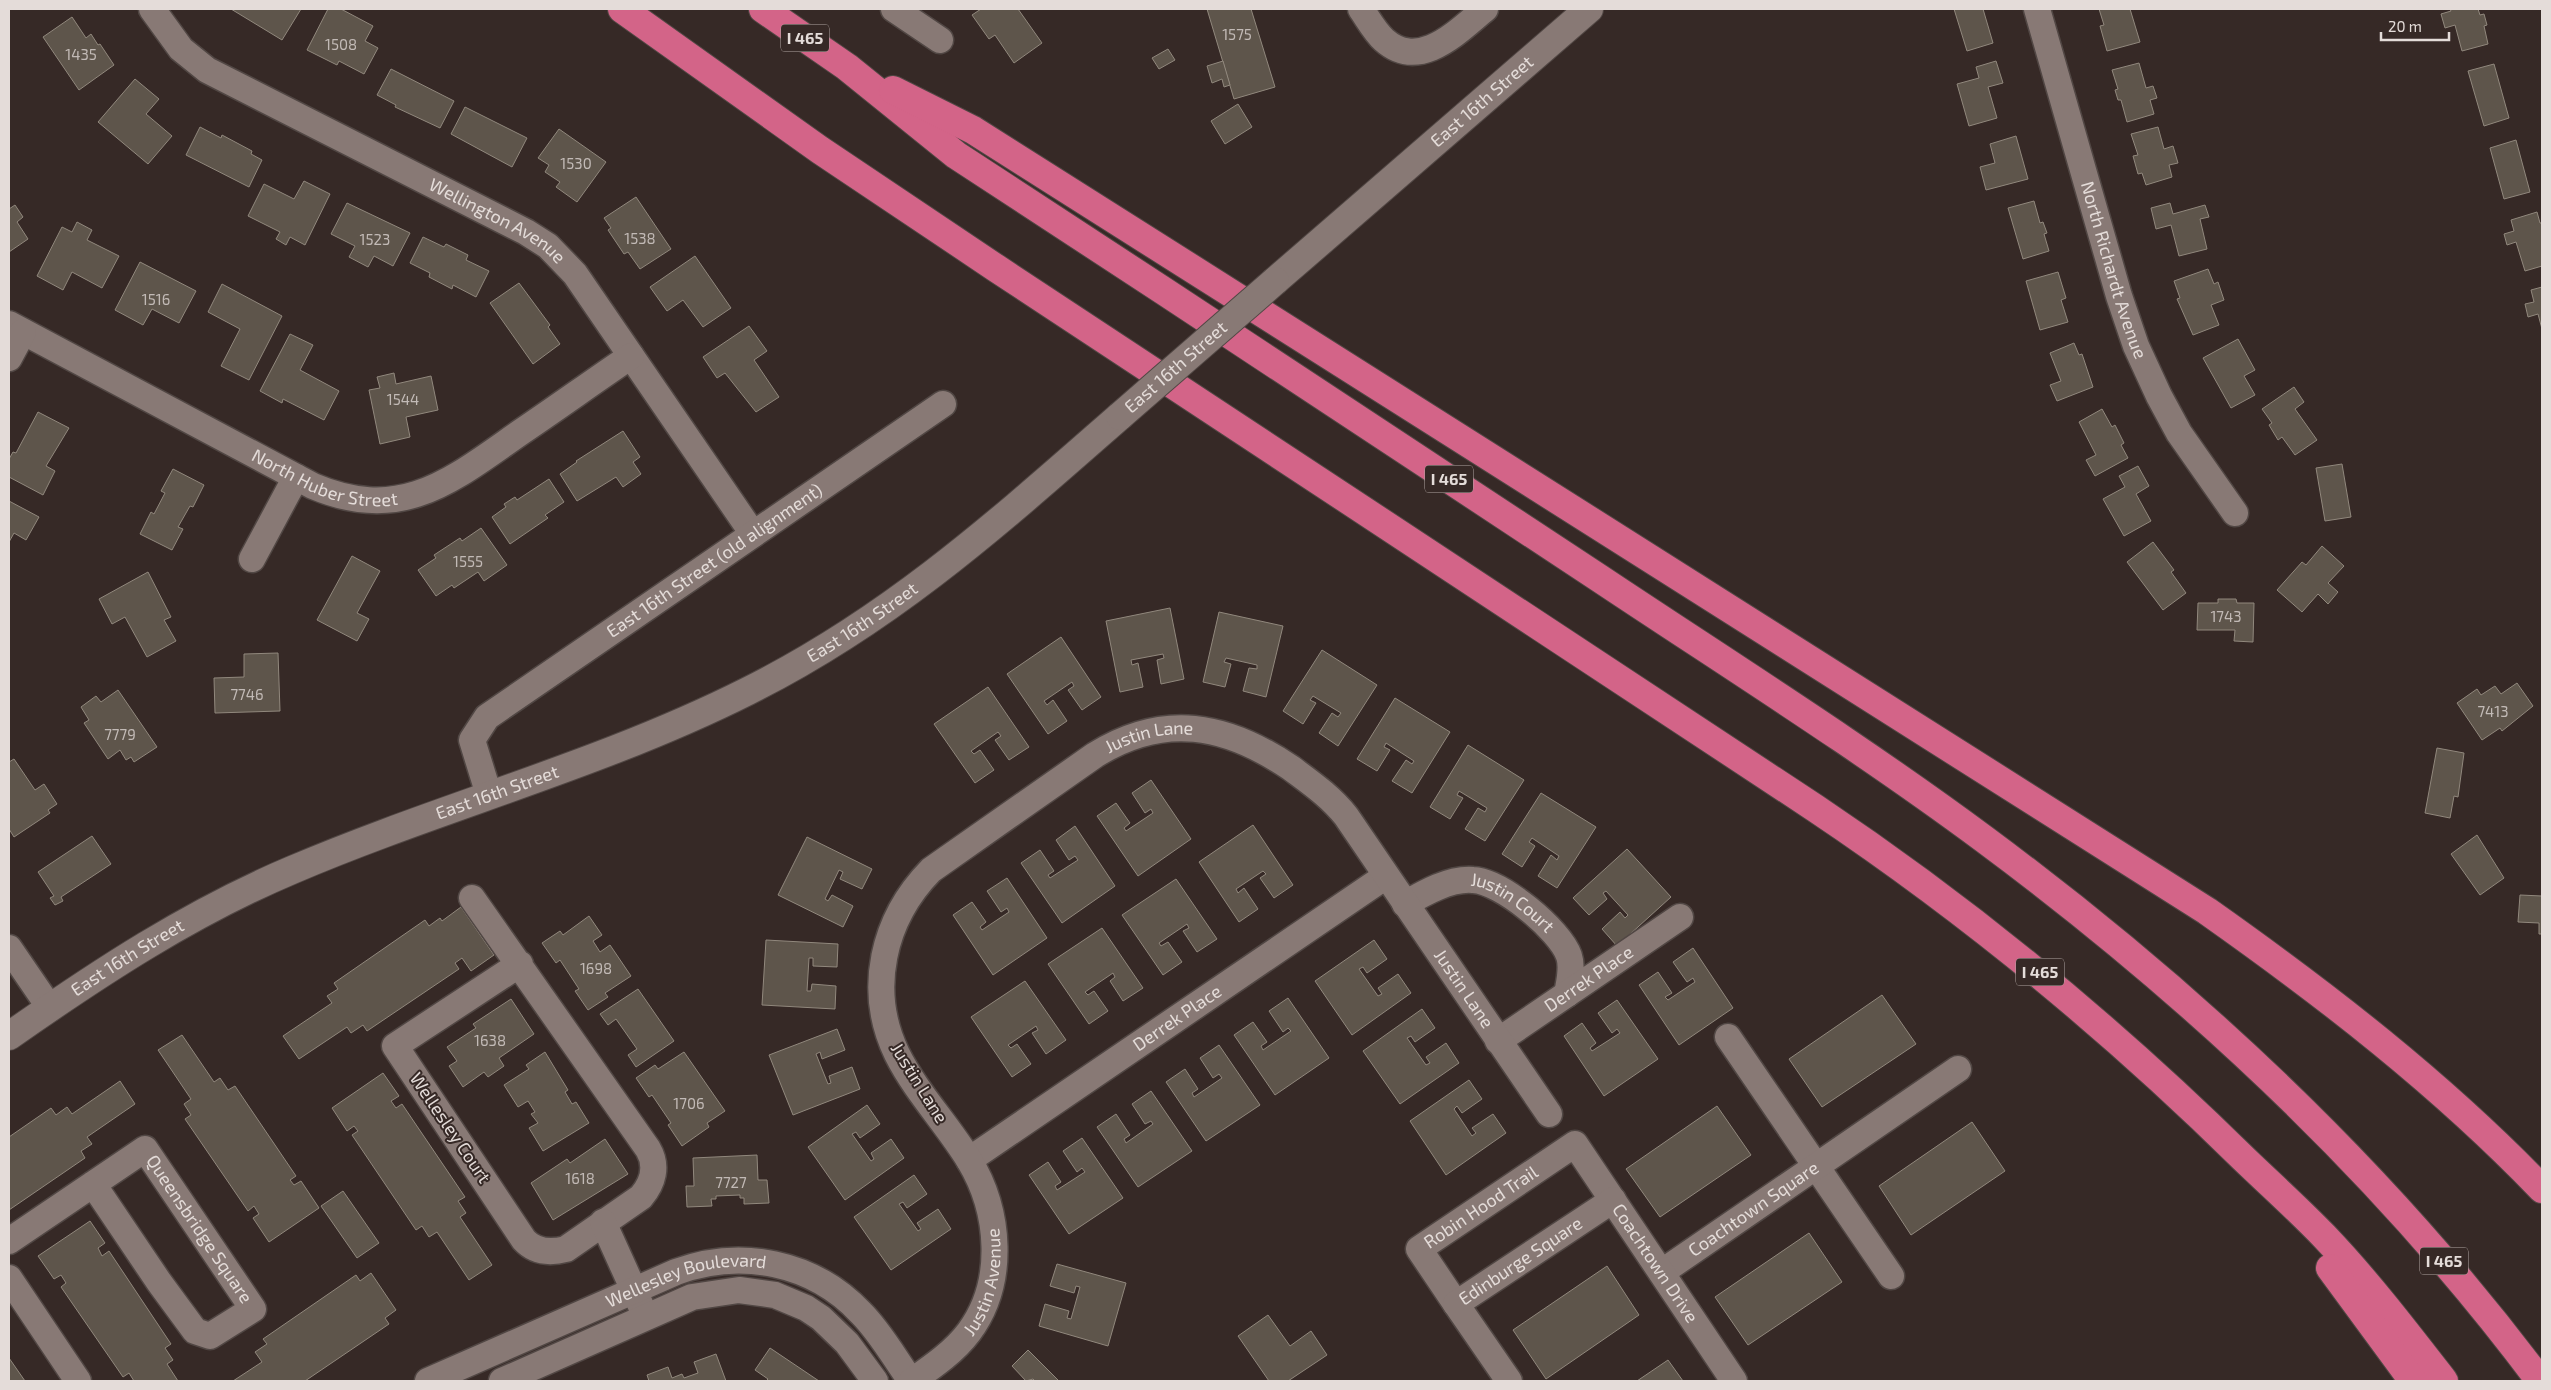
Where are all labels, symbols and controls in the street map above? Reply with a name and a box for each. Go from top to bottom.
scale bar [2381,10,2448,42]
text: 20 m [2388,17,2422,35]
road number: I 465 [781,24,829,52]
house number: 1575 [1222,25,1252,43]
house number: 1508 [325,35,357,53]
house number: 1435 [65,45,97,63]
street label: East 16th Street [1426,50,1537,151]
house number: 1530 [560,154,592,172]
street label: Wellington Avenue [426,173,571,267]
street label: North Richardt Avenue [2077,179,2152,362]
house number: 1538 [624,229,656,247]
house number: 1523 [360,230,390,248]
house number: 1516 [142,290,170,308]
street label: East 16th Street [1119,316,1231,417]
house number: 1544 [387,390,419,408]
street label: North Huber Street [248,444,399,510]
road number: I 465 [1425,466,1473,492]
street label: East 16th Street (old alignment) [602,478,826,642]
house number: 1555 [453,552,483,570]
street label: East 16th Street [802,577,922,667]
house number: 1743 [2210,607,2242,625]
house number: 7746 [230,685,264,703]
house number: 7413 [2477,702,2509,720]
street label: Justin Lane [1101,716,1194,757]
house number: 7779 [104,725,136,743]
street label: East 16th Street [432,760,561,824]
street label: Justin Court [1470,868,1560,937]
street label: East 16th Street [66,914,188,1000]
street label: Derrek Place [1540,940,1637,1016]
street label: Justin Lane [1430,945,1499,1032]
house number: 1698 [580,959,612,977]
road number: I 465 [2016,959,2064,986]
street label: Derrek Place [1128,979,1225,1055]
house number: 1638 [474,1031,506,1049]
street label: Justin Lane [887,1038,953,1127]
street label: Wellesley Court [406,1068,496,1187]
house number: 1706 [673,1094,705,1112]
street label: Queensbridge Square [142,1150,258,1307]
street label: Coachtown Square [1684,1156,1822,1261]
street label: Robin Hood Trail [1419,1160,1542,1253]
house number: 1618 [565,1169,595,1187]
house number: 7727 [715,1173,747,1191]
street label: Coachtown Drive [1608,1199,1704,1327]
street label: Edinburge Square [1454,1211,1586,1309]
street label: Justin Avenue [958,1227,1005,1340]
road number: I 465 [2420,1248,2468,1274]
street label: Wellesley Boulevard [602,1249,768,1312]

